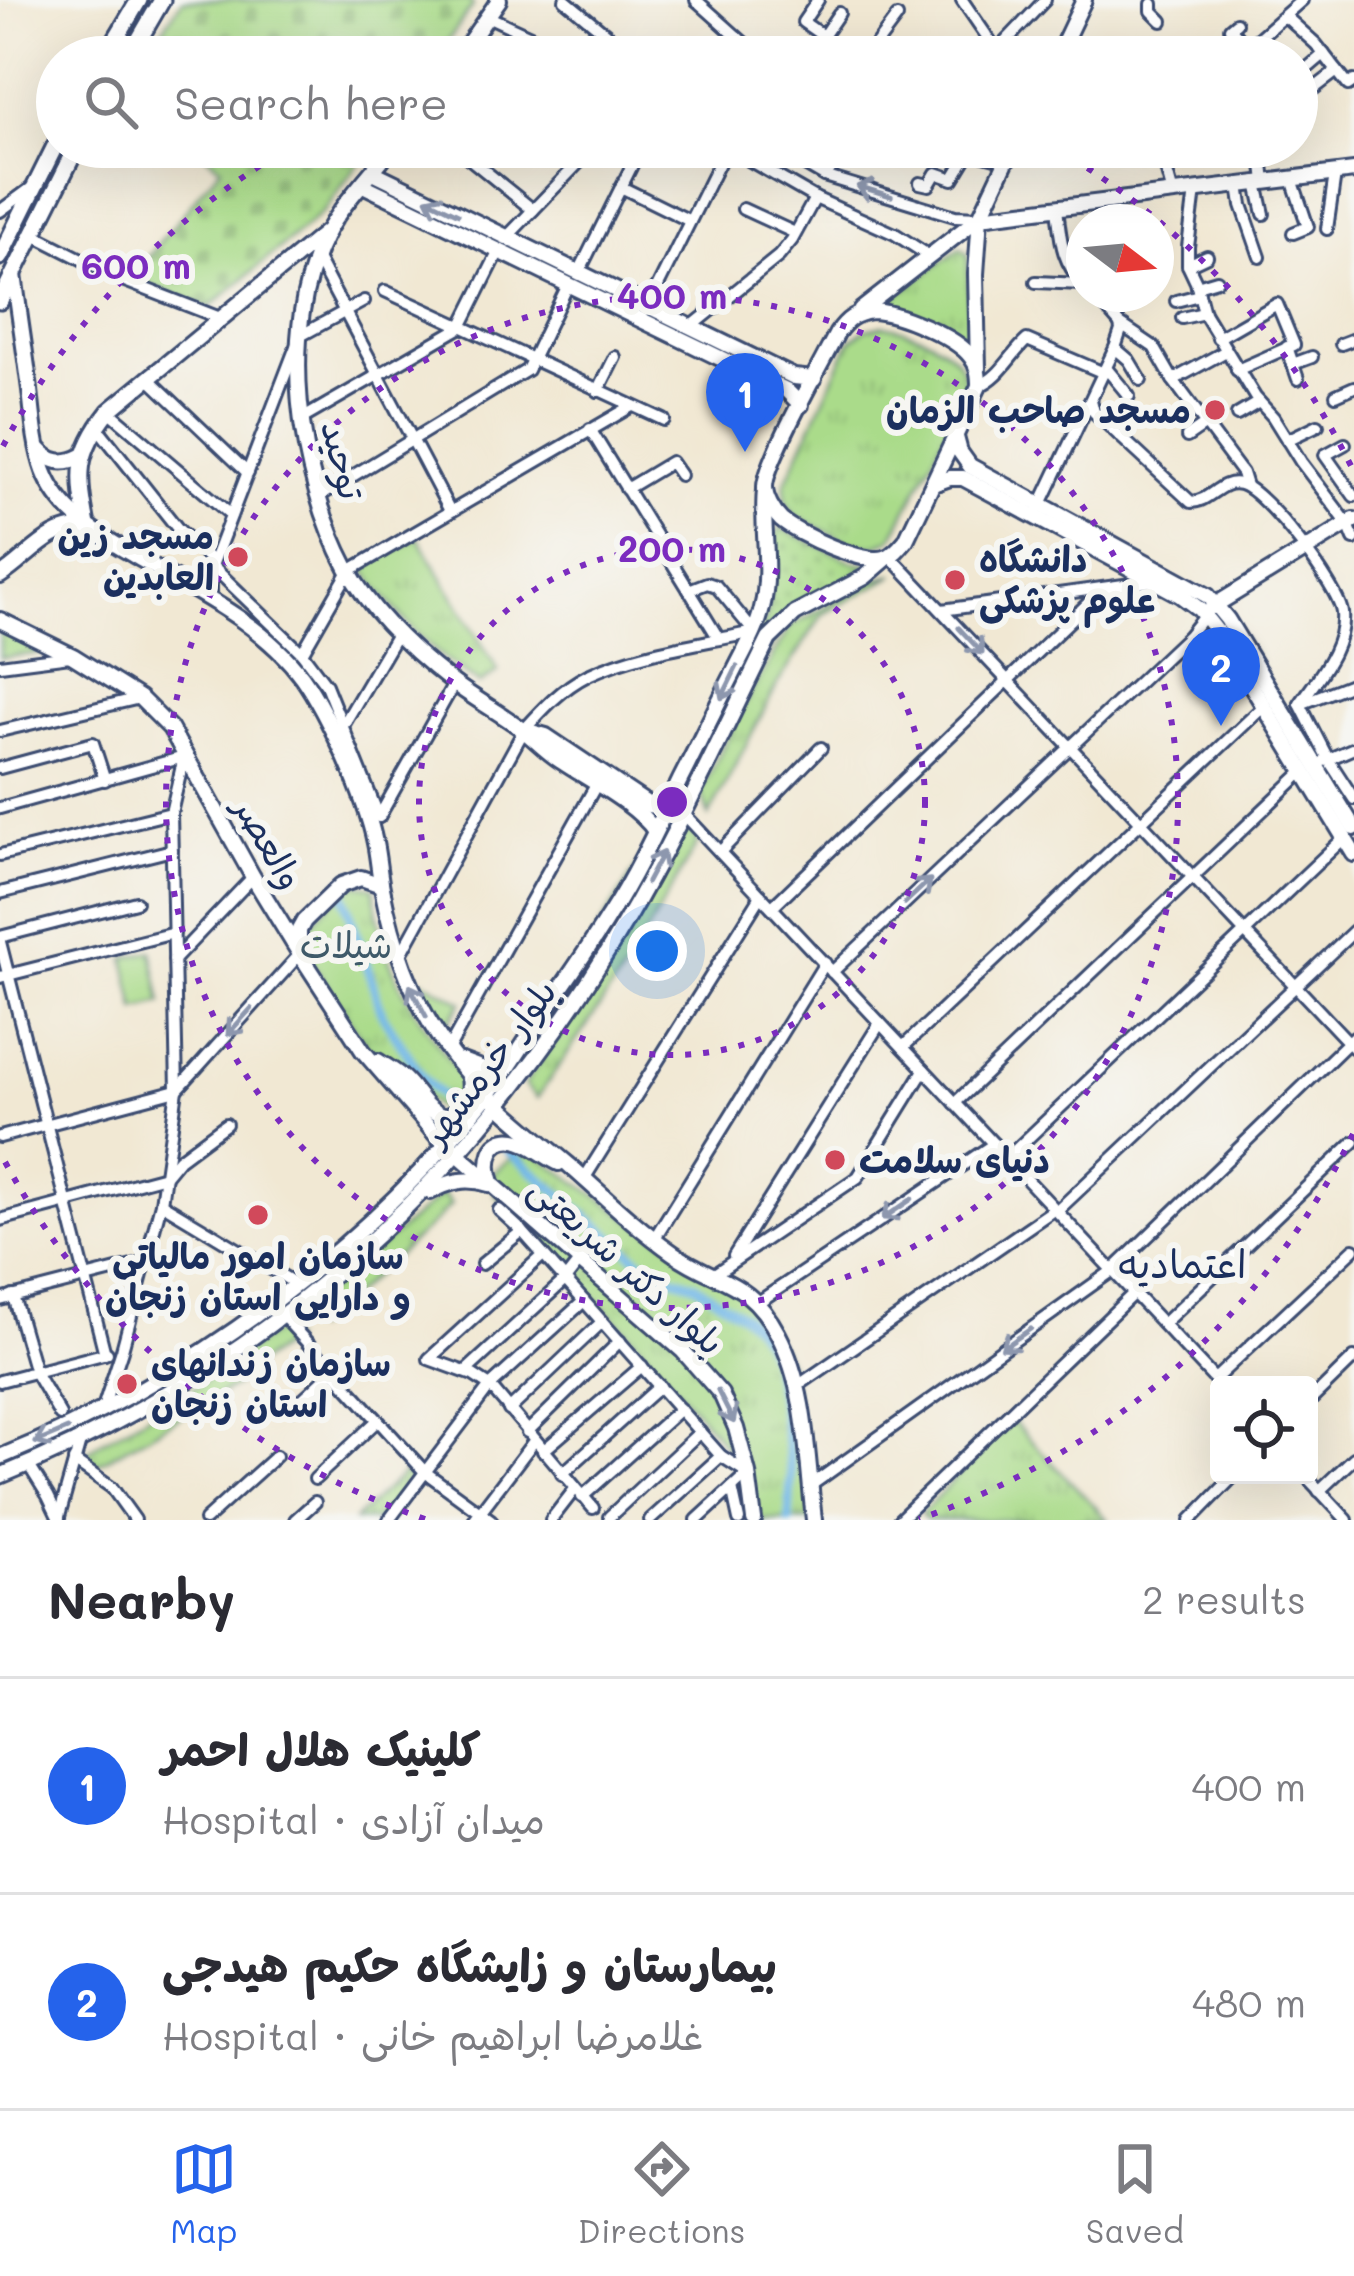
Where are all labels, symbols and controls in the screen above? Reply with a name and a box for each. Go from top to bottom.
search box [36,36,1318,168]
icon: search [78,69,144,135]
text: Search here [174,73,448,131]
one-way arrow [856,179,894,201]
one-way arrow [425,193,460,216]
north arrow [1066,204,1174,312]
text: 600 m [81,241,191,288]
text: 400 m [617,271,727,318]
pin: 1 [706,353,784,452]
place label: مسجد صاحب الزمان [886,385,1191,433]
marker: مسجد صاحب الزمان [1202,397,1228,423]
street label: توحید [312,415,377,504]
place label: مسجد زین العابدین [58,511,214,600]
text: 200 m [618,524,726,571]
place label: دانشگاه علوم پزشکی [979,534,1155,628]
marker: مسجد زین العابدین [225,544,251,570]
marker: دانشگاه علوم پزشکی [942,567,968,593]
one-way arrow [956,625,984,655]
pin: 2 [1182,627,1260,726]
one-way arrow [716,665,739,700]
centre of rings [651,781,693,823]
street label: والعصر [224,785,316,897]
one-way arrow [644,849,667,885]
one-way arrow [902,878,932,906]
park label: شیلات [300,920,392,967]
your location [627,921,687,981]
street label: بلوار خرمشهر [408,969,566,1156]
one-way arrow [406,984,429,1019]
one-way arrow [225,1007,253,1037]
place label: دنیای سلامت [859,1135,1050,1182]
marker: دنیای سلامت [822,1147,848,1173]
street label: بلوار دکتر شریعتی [519,1164,736,1366]
one-way arrow [881,1197,915,1222]
marker: سازمان امور مالیاتی و دارایی استان زنجان [245,1202,271,1228]
place label: سازمان امور مالیاتی و دارایی استان زنجان [105,1231,411,1321]
district label: اعتمادیه [1117,1237,1247,1288]
one-way arrow [1000,1326,1034,1351]
place label: سازمان زندانهای استان زنجان [151,1338,391,1426]
marker: سازمان زندانهای استان زنجان [114,1371,140,1397]
map controls [1210,1376,1318,1484]
button: locate [1210,1376,1318,1484]
one-way arrow [716,1388,738,1424]
one-way arrow [33,1427,70,1448]
text: Nearby [48,1565,235,1632]
text: 2 results [1142,1573,1306,1624]
text: کلینیک هلال احمر [162,1719,481,1777]
text: 1 [78,1760,96,1811]
text: 400 m [1191,1760,1306,1811]
text: Hospital · میدان آزادی [162,1793,545,1844]
text: بيمارستان و زايشگاه حكيم هيدجی [162,1935,777,1993]
text: 2 [76,1976,98,2027]
text: 480 m [1192,1976,1306,2027]
text: Hospital · غلامرضا ابراهیم خانی [162,2009,703,2060]
tab: Map [170,2136,237,2251]
tab: Directions [578,2136,745,2251]
tab: Saved [1086,2136,1184,2251]

